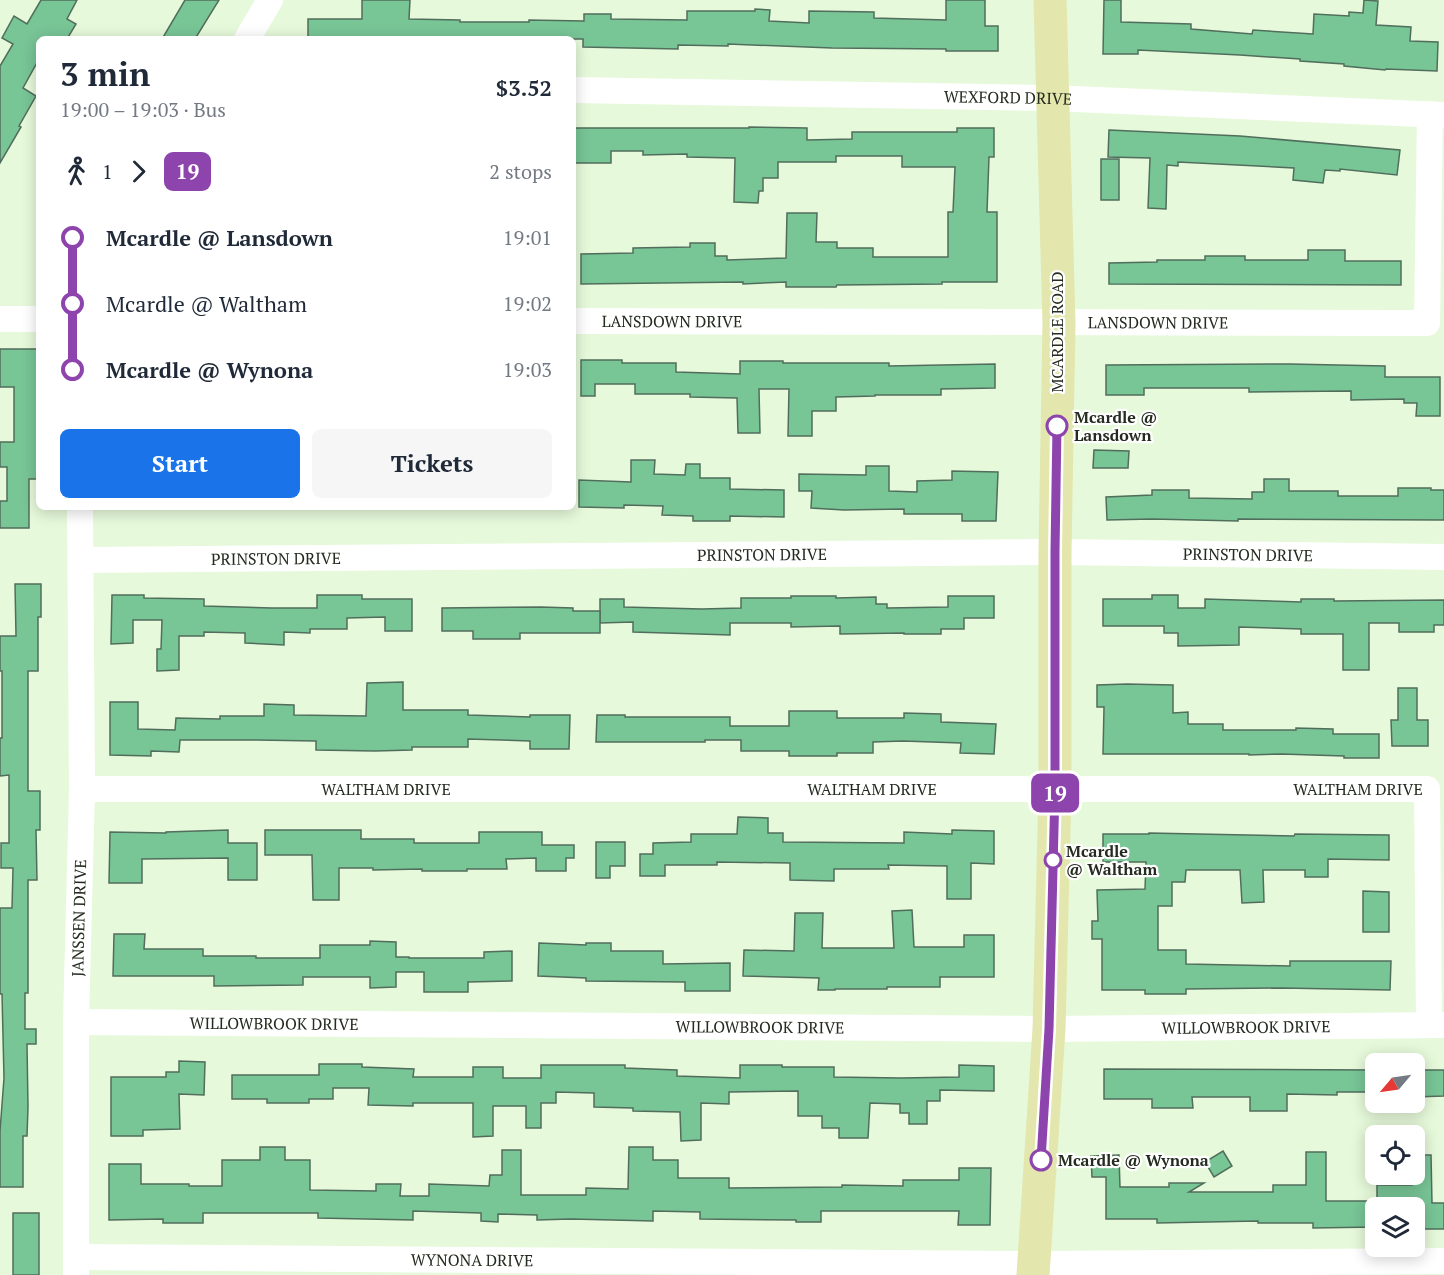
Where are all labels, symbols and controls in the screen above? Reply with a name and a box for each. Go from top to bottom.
text: 3 min [60,52,150,95]
text: $3.52 [496,73,552,102]
street label: WEXFORD DRIVE [944,85,1073,110]
text: 19:00 – 19:03 · Bus [60,96,226,123]
icon: walk [60,155,93,188]
icon: forward [122,155,155,188]
text: 19 [176,157,199,185]
text: 1 [102,158,113,185]
text: 2 stops [489,158,552,185]
text: Mcardle @ Lansdown [106,223,333,252]
text: 19:01 [503,224,552,251]
street label: MCARDLE ROAD [1046,271,1068,393]
text: Mcardle @ Waltham [106,289,307,318]
text: 19:02 [503,290,552,317]
street label: LANSDOWN DRIVE [602,310,742,332]
street label: LANSDOWN DRIVE [1088,311,1228,334]
text: Mcardle @ Wynona [106,355,313,384]
text: 19:03 [503,356,552,383]
place label: Mcardle @ Lansdown [1074,406,1157,446]
marker: Mcardle @ Lansdown [1046,415,1068,437]
button: Start [60,429,300,498]
button: Tickets [312,429,552,498]
street label: PRINSTON DRIVE [697,543,827,566]
street label: PRINSTON DRIVE [1183,543,1313,566]
street label: PRINSTON DRIVE [211,547,341,570]
line badge: 19 [1028,774,1082,812]
street label: WALTHAM DRIVE [321,778,451,800]
street label: WALTHAM DRIVE [807,778,937,800]
street label: WALTHAM DRIVE [1293,778,1423,800]
text: 19 [1043,779,1067,807]
place label: Mcardle @ Waltham [1066,840,1158,880]
marker: Mcardle @ Waltham [1044,851,1062,869]
street label: JANSSEN DRIVE [66,859,91,977]
street label: WILLOWBROOK DRIVE [189,1012,359,1035]
street label: WILLOWBROOK DRIVE [675,1015,845,1039]
street label: WILLOWBROOK DRIVE [1161,1015,1331,1039]
north arrow [1365,1053,1425,1113]
map controls [1365,1053,1425,1257]
button: locate [1365,1125,1425,1185]
marker: Mcardle @ Wynona [1030,1149,1052,1171]
place label: Mcardle @ Wynona [1058,1149,1209,1171]
button: layers [1365,1197,1425,1257]
street label: WYNONA DRIVE [411,1248,533,1271]

